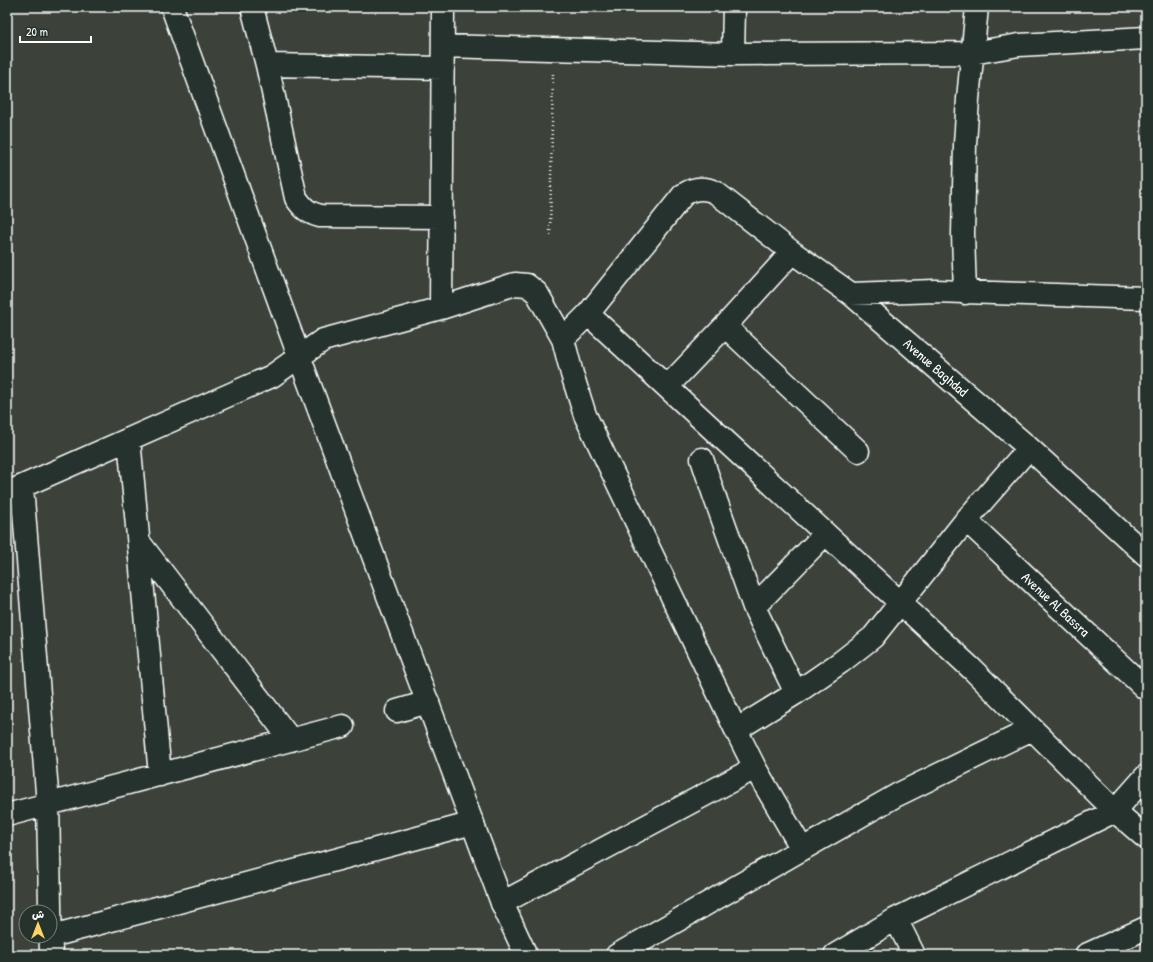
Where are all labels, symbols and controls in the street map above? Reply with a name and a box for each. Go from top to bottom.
scale bar [20,18,91,44]
text: 20 m [26,23,48,40]
street label: Avenue Baghdad [899,334,973,401]
street label: Avenue Al Bassra [1018,567,1095,641]
north arrow [18,904,58,944]
text: ش [32,907,44,921]

